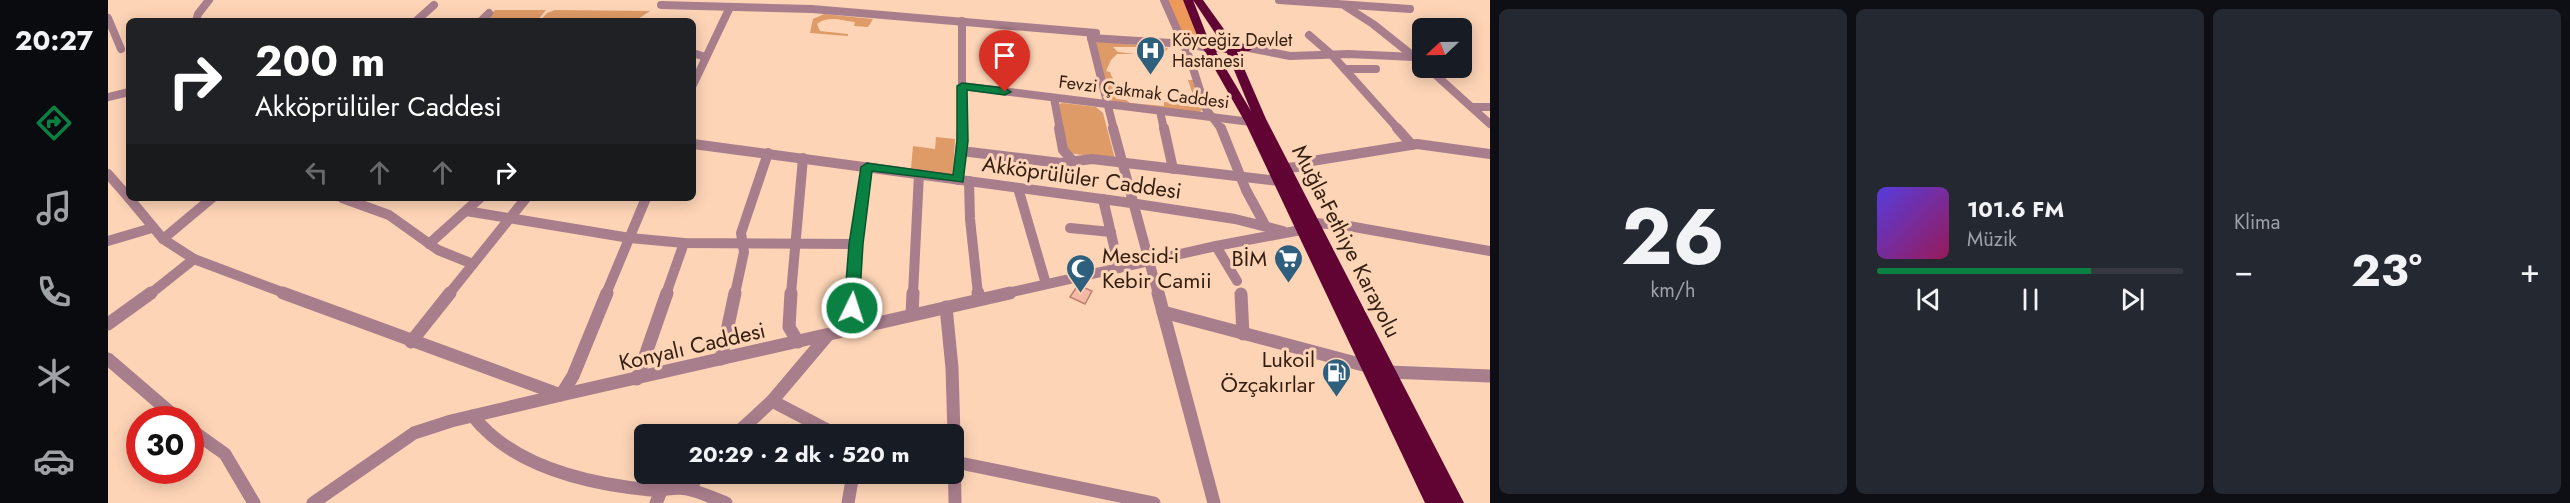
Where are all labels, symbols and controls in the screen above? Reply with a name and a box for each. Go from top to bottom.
north arrow [1412,18,1472,78]
map controls [1412,18,1472,78]
text: 20:27 [15,21,93,60]
place label: Köyceğiz Devlet Hastanesi [1172,27,1293,74]
pin [979,30,1030,92]
text: 200 m [255,31,385,92]
hospital icon: Köyceğiz Devlet Hastanesi [1135,34,1167,76]
icon: arrive [988,39,1021,72]
icon: right [156,42,234,120]
street label: Fevzi Çakmak Caddesi [1057,69,1231,115]
text: Akköprülüler Caddesi [255,87,502,126]
icon: directions [33,102,75,144]
street label: Muğla-Fethiye Karayolu [1284,139,1410,343]
street label: Akköprülüler Caddesi [980,147,1184,207]
icon: left [300,156,333,189]
icon: ahead [363,156,396,189]
icon: ahead [426,156,459,189]
icon: right [489,156,522,189]
text: 26 [1621,181,1725,293]
icon: music [33,187,75,229]
text: 101.6 FM [1967,193,2064,225]
text: Klima [2234,208,2280,237]
text: Müzik [1967,225,2017,254]
text: 23° [2351,238,2422,303]
place label: Mescid-i Kebir Camii [1102,239,1212,296]
place label: BİM [1232,242,1267,274]
supermarket icon: BİM [1272,242,1304,284]
text: − [2234,247,2253,294]
text: + [2520,247,2540,294]
mosque icon: Mescid-i Kebir Camii [1065,252,1097,294]
icon: phone [33,271,75,313]
position arrow [820,276,884,340]
text: km/h [1650,276,1696,305]
icon: previous [1912,283,1945,316]
icon: pause [2014,283,2047,316]
icon: next [2116,283,2149,316]
street label: Konyalı Caddesi [616,314,768,378]
place label: Lukoil Özçakırlar [1221,343,1315,400]
icon: climate [33,355,75,397]
fuel station icon: Lukoil Özçakırlar [1320,356,1352,398]
speed limit sign: 30 [126,406,204,484]
text: 20:29 · 2 dk · 520 m [689,438,909,470]
icon: car [33,440,75,482]

